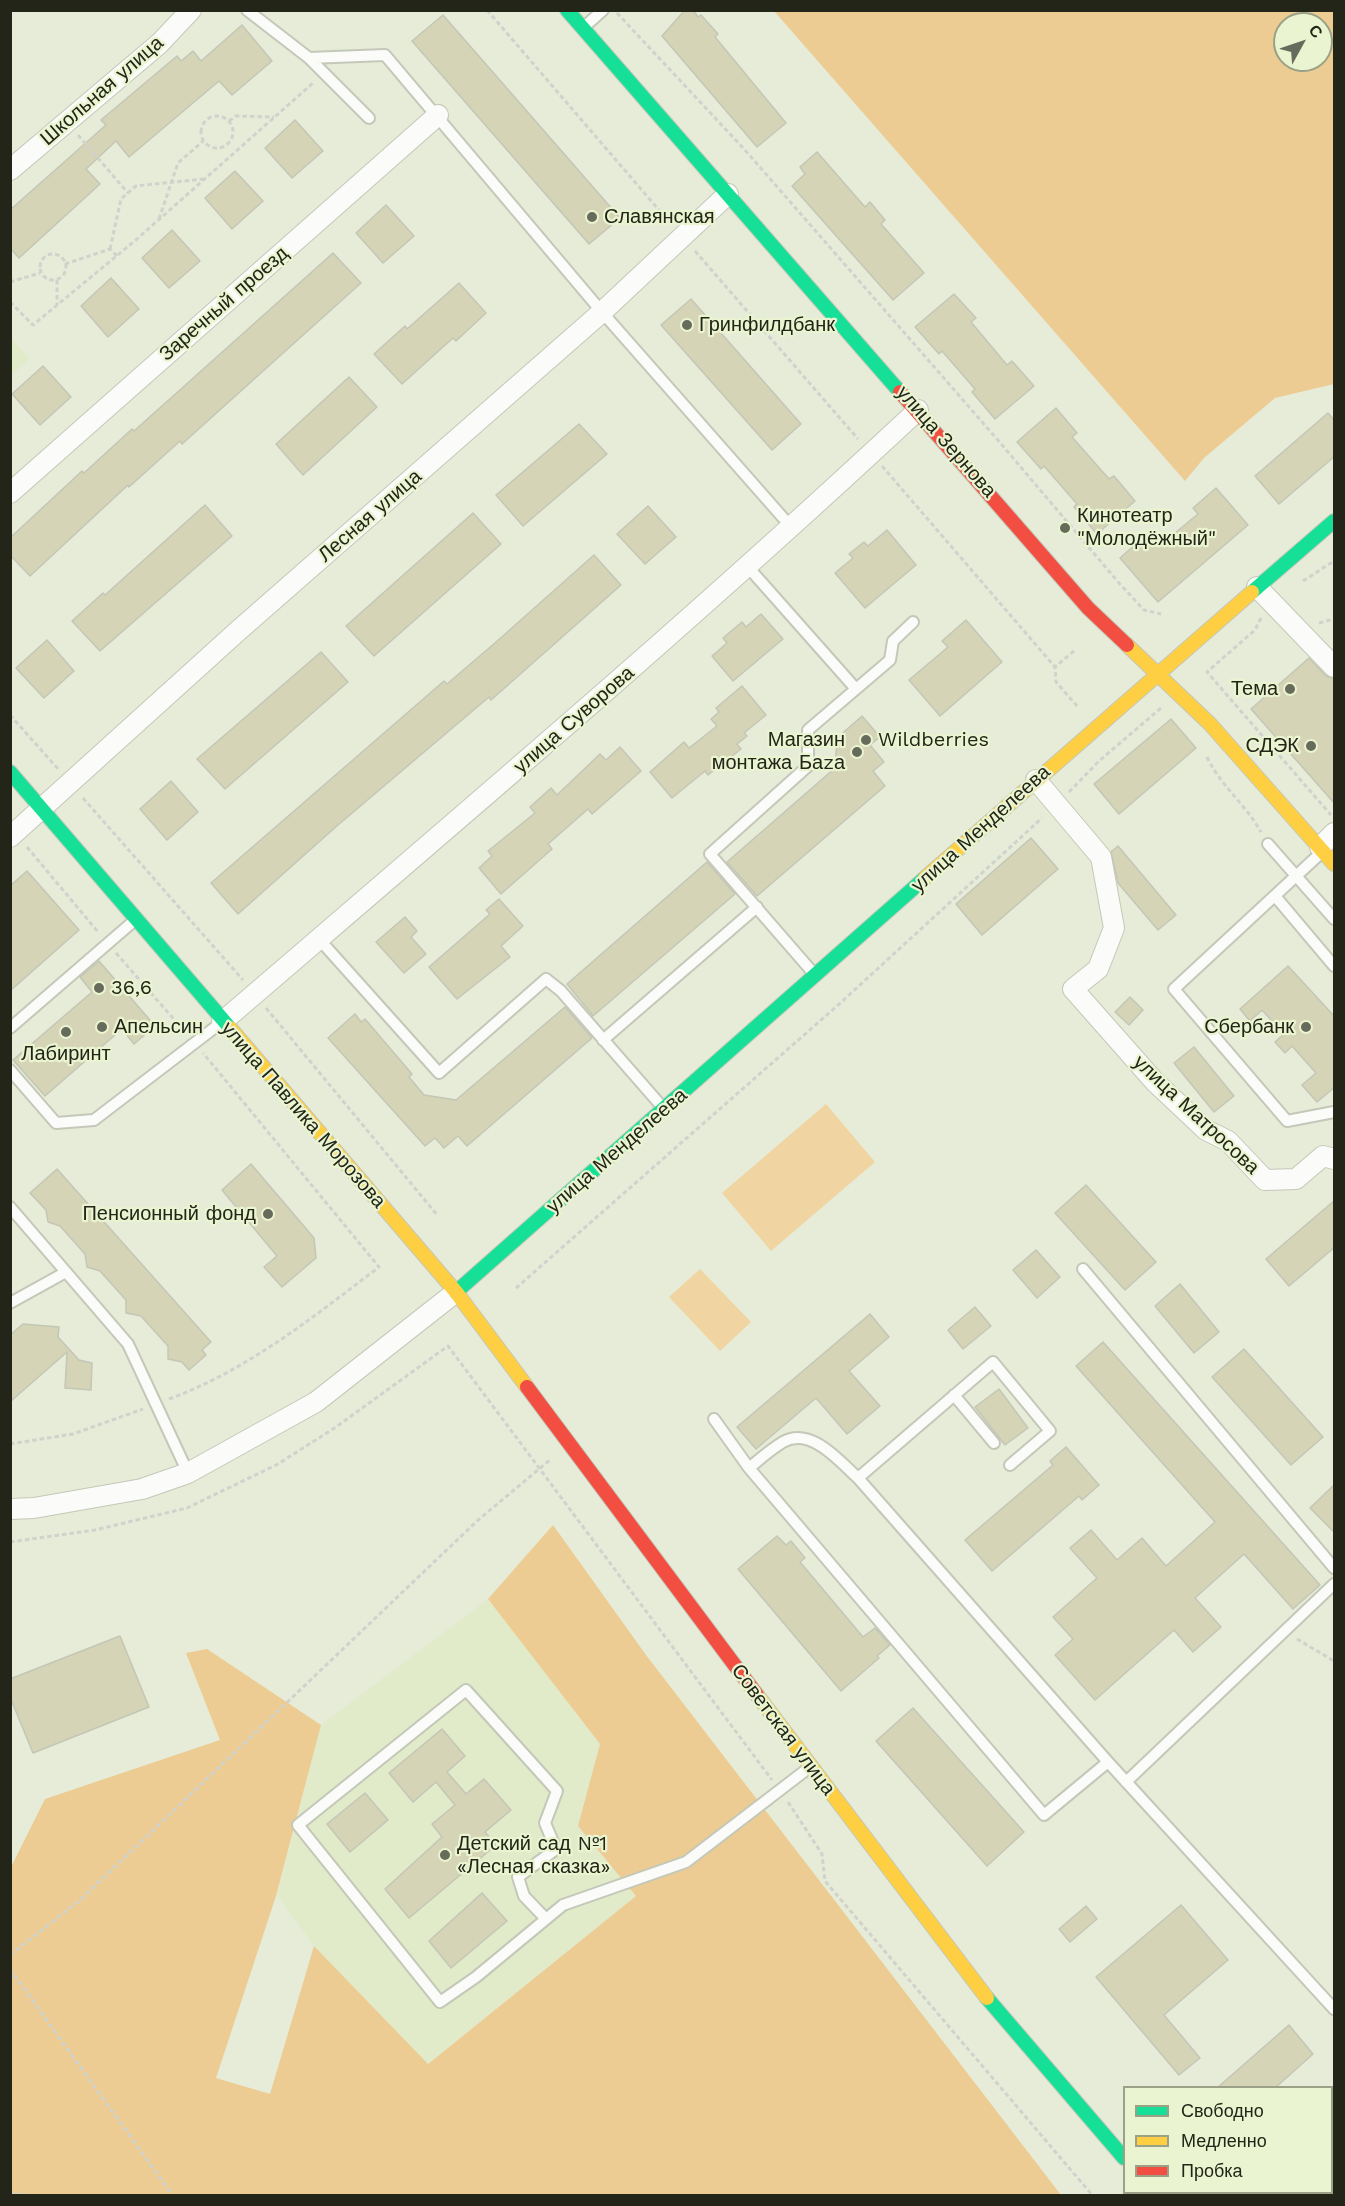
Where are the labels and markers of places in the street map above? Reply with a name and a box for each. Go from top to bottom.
place label: Славянская [604,205,715,229]
marker: Славянская [585,210,599,224]
place label: Гринфилдбанк [699,313,835,337]
marker: Гринфилдбанк [680,318,694,332]
place label: Кинотеатр "Молодёжный" [1077,504,1216,551]
marker: Кинотеатр "Молодёжный" [1058,521,1072,535]
place label: Тема [1231,677,1278,701]
marker: Тема [1283,682,1297,696]
place label: Магазин монтажа Баzа [712,728,845,775]
place label: Wildberries [878,728,989,752]
marker: Wildberries [859,733,873,747]
place label: СДЭК [1245,734,1299,758]
marker: СДЭК [1304,739,1318,753]
marker: Магазин монтажа Баzа [850,745,864,759]
place label: 36,6 [111,976,152,1000]
marker: 36,6 [92,981,106,995]
place label: Апельсин [114,1015,203,1039]
place label: Сбербанк [1204,1015,1294,1039]
marker: Апельсин [95,1020,109,1034]
marker: Сбербанк [1299,1020,1313,1034]
marker: Лабиринт [59,1025,73,1039]
place label: Лабиринт [21,1042,111,1066]
place label: Пенсионный фонд [82,1202,256,1226]
marker: Пенсионный фонд [261,1207,275,1221]
place label: Детский сад №1 «Лесная сказка» [457,1832,610,1879]
marker: Детский сад №1 «Лесная сказка» [438,1848,452,1862]

